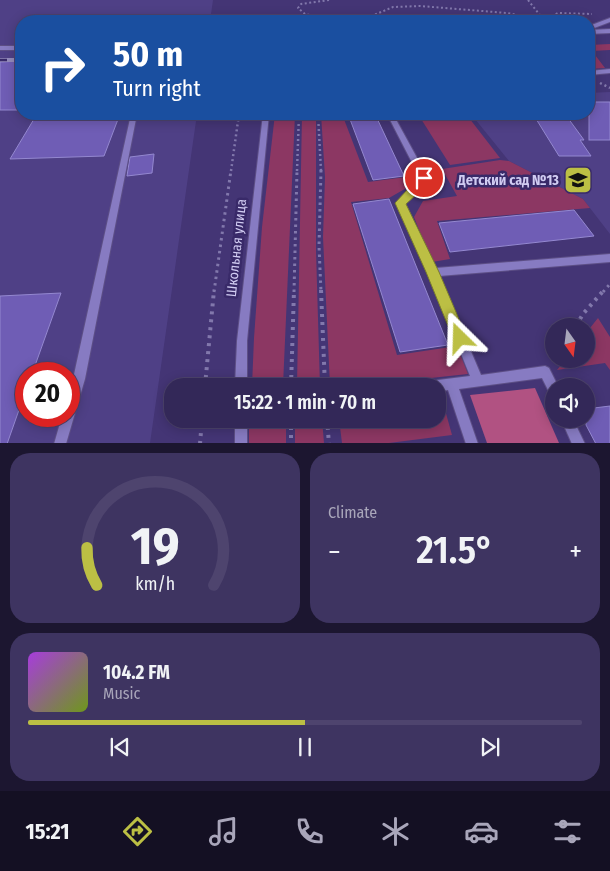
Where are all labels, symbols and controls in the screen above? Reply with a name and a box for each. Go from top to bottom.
text: 50 m [113,33,183,75]
icon: right [30,35,95,100]
text: Turn right [113,75,201,102]
pin [403,157,445,199]
icon: arrive [410,164,438,192]
school or university icon: Детский сад №13 [563,165,593,195]
place label: Детский сад №13 [457,172,559,189]
street label: Школьная улица [223,198,250,298]
position arrow [433,311,485,363]
north arrow [545,318,595,368]
map controls [545,318,595,428]
speed limit sign: 20 [15,362,80,427]
button: sound [545,378,595,428]
text: 15:22 · 1 min · 70 m [234,391,376,414]
text: Climate [328,503,377,522]
text: 19 [131,515,179,578]
text: 21.5° [416,527,494,573]
text: − [328,535,341,568]
text: + [569,535,582,568]
text: km/h [135,573,175,595]
text: 104.2 FM [103,661,170,684]
text: Music [103,684,140,703]
icon: previous [106,733,134,761]
icon: pause [291,733,319,761]
icon: next [476,733,504,761]
icon: directions [120,814,155,849]
icon: music [206,814,241,849]
icon: phone [292,814,327,849]
icon: climate [378,814,413,849]
icon: car [464,814,499,849]
icon: filters [550,814,585,849]
text: 15:21 [25,818,70,845]

